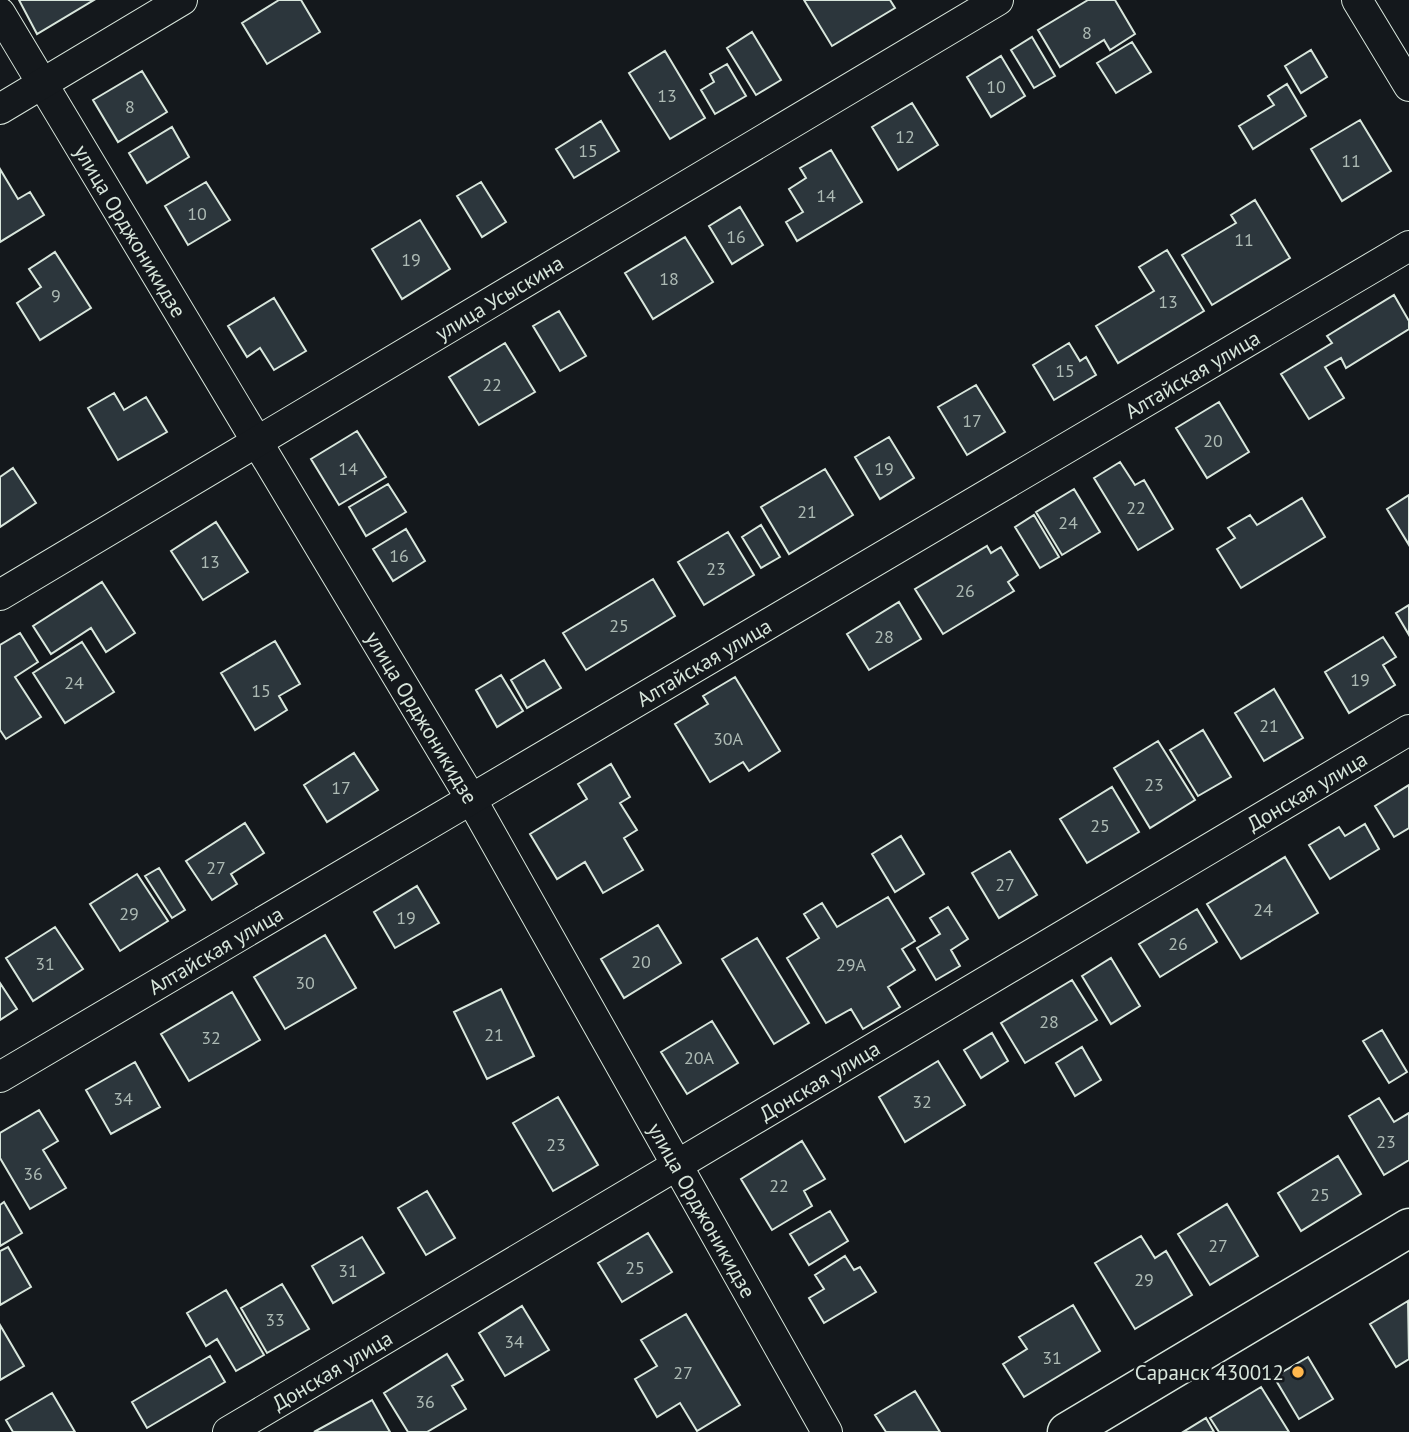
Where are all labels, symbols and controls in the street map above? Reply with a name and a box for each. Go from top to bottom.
house number: 8 [1082,21,1092,44]
house number: 10 [986,75,1006,98]
house number: 13 [657,84,677,107]
house number: 8 [125,95,135,118]
house number: 12 [895,125,915,148]
house number: 15 [578,139,598,162]
street label: улица Орджоникидзе [68,140,193,322]
house number: 11 [1341,149,1361,172]
house number: 14 [816,184,836,207]
house number: 10 [187,202,207,225]
house number: 16 [726,225,746,248]
house number: 11 [1234,228,1254,251]
house number: 19 [401,248,421,271]
street label: улица Усыскина [430,249,568,346]
house number: 18 [659,267,679,290]
house number: 9 [51,284,61,307]
house number: 13 [1158,290,1178,313]
street label: Алтайская улица [1120,324,1264,424]
house number: 15 [1055,359,1075,382]
house number: 22 [482,373,502,396]
house number: 17 [962,409,982,432]
house number: 20 [1203,429,1223,452]
house number: 14 [338,457,358,480]
house number: 19 [874,457,894,480]
house number: 22 [1126,496,1146,519]
house number: 21 [797,500,817,523]
house number: 24 [1058,511,1078,534]
house number: 16 [389,544,409,567]
house number: 13 [200,550,220,573]
house number: 23 [706,557,726,580]
house number: 26 [955,579,975,602]
street label: Алтайская улица [631,612,776,712]
house number: 25 [609,614,629,637]
house number: 28 [874,625,894,648]
street label: улица Орджоникидзе [360,626,484,808]
house number: 19 [1350,668,1370,691]
house number: 24 [64,671,84,694]
house number: 15 [251,679,271,702]
house number: 21 [1259,714,1279,737]
house number: 30А [713,727,744,750]
street label: Донская улица [1242,745,1372,837]
house number: 23 [1144,773,1164,796]
house number: 17 [331,776,351,799]
house number: 25 [1090,814,1110,837]
house number: 27 [206,856,226,879]
house number: 27 [995,873,1015,896]
house number: 24 [1253,898,1273,921]
street label: Алтайская улица [143,900,288,1000]
house number: 29 [119,902,139,925]
house number: 19 [396,906,416,929]
house number: 26 [1168,932,1188,955]
house number: 20 [631,950,651,973]
house number: 31 [35,952,55,975]
house number: 29А [836,953,867,976]
house number: 30 [295,971,315,994]
house number: 28 [1039,1010,1059,1033]
house number: 21 [484,1023,504,1046]
house number: 32 [201,1026,221,1049]
street label: Донская улица [754,1034,884,1127]
house number: 20А [684,1046,715,1069]
house number: 34 [113,1087,133,1110]
house number: 32 [912,1090,932,1113]
street label: улица Орджоникидзе [642,1118,762,1302]
house number: 23 [1376,1130,1396,1153]
house number: 23 [546,1133,566,1156]
house number: 36 [23,1162,43,1185]
house number: 22 [769,1174,789,1197]
house number: 25 [1310,1183,1330,1206]
house number: 27 [1208,1234,1228,1257]
house number: 25 [625,1256,645,1279]
house number: 31 [338,1259,358,1282]
house number: 29 [1134,1268,1154,1291]
house number: 33 [265,1308,285,1331]
street label: Донская улица [267,1324,397,1416]
house number: 34 [504,1330,524,1353]
house number: 31 [1042,1346,1062,1369]
place label: Саранск 430012 [1135,1359,1284,1386]
house number: 27 [673,1361,693,1384]
marker: Саранск 430012 [1290,1364,1306,1380]
house number: 36 [415,1390,435,1413]

